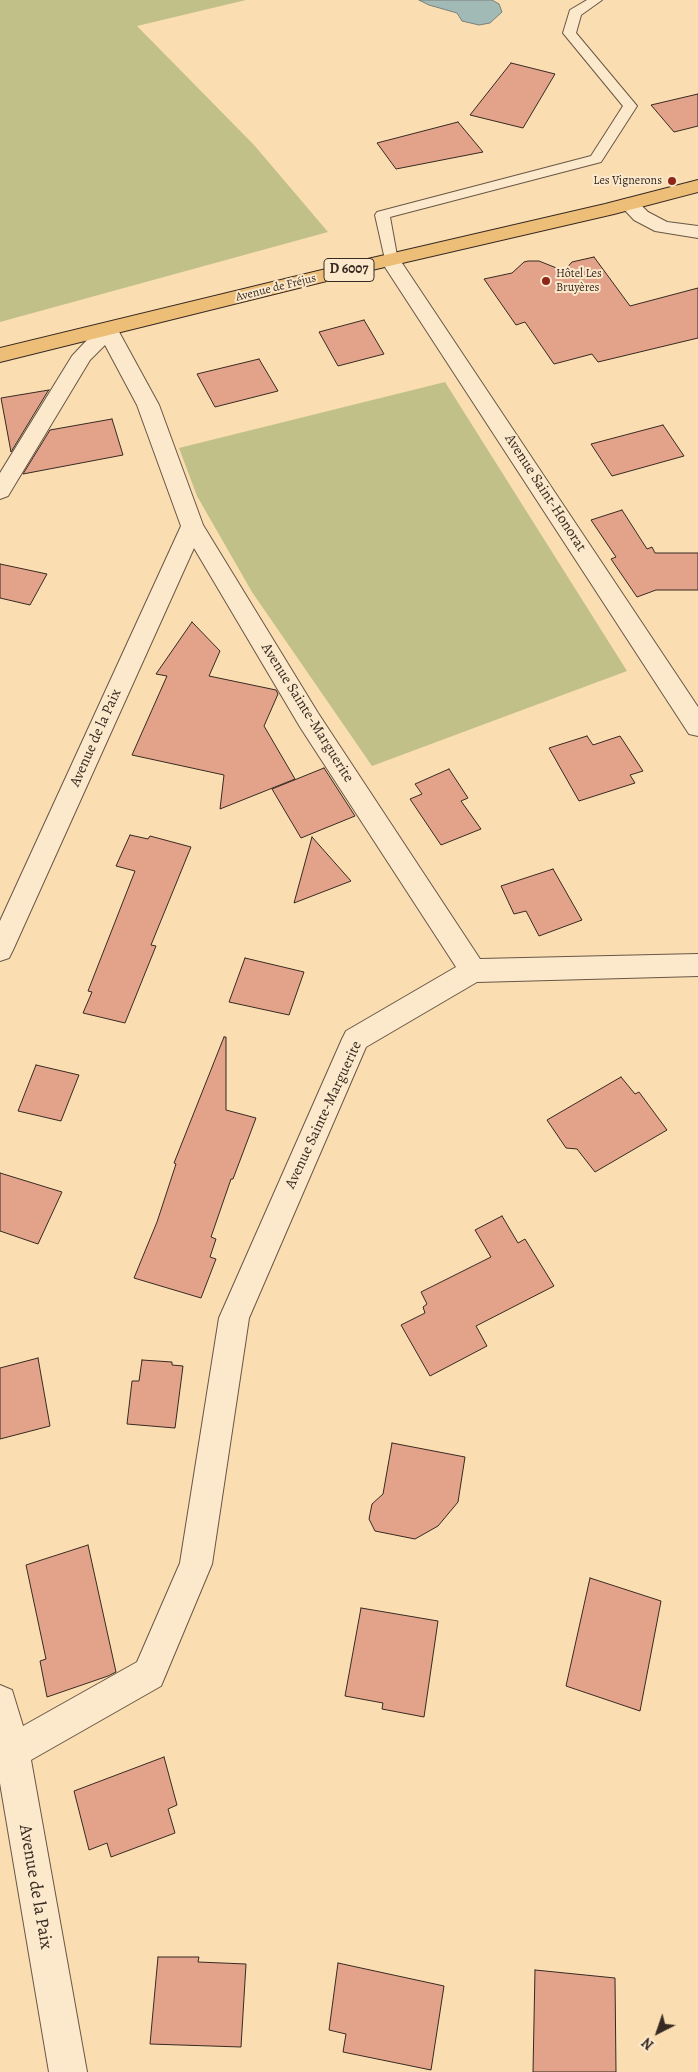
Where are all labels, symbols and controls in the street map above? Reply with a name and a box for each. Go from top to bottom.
place label: Les Vignerons [593,174,662,188]
marker: Les Vignerons [666,175,678,187]
road number: D 6007 [324,258,374,282]
place label: Hôtel Les Bruyères [556,267,602,295]
street label: Avenue de Fréjus [234,271,318,305]
marker: Hôtel Les Bruyères [540,275,552,287]
street label: Avenue Saint-Honorat [500,431,590,555]
street label: Avenue Sainte-Marguerite [257,640,357,786]
street label: Avenue de la Paix [66,686,126,790]
street label: Avenue Sainte-Marguerite [282,1038,366,1192]
street label: Avenue de la Paix [13,1823,57,1951]
north arrow [633,2007,683,2057]
text: N [638,2033,658,2054]

